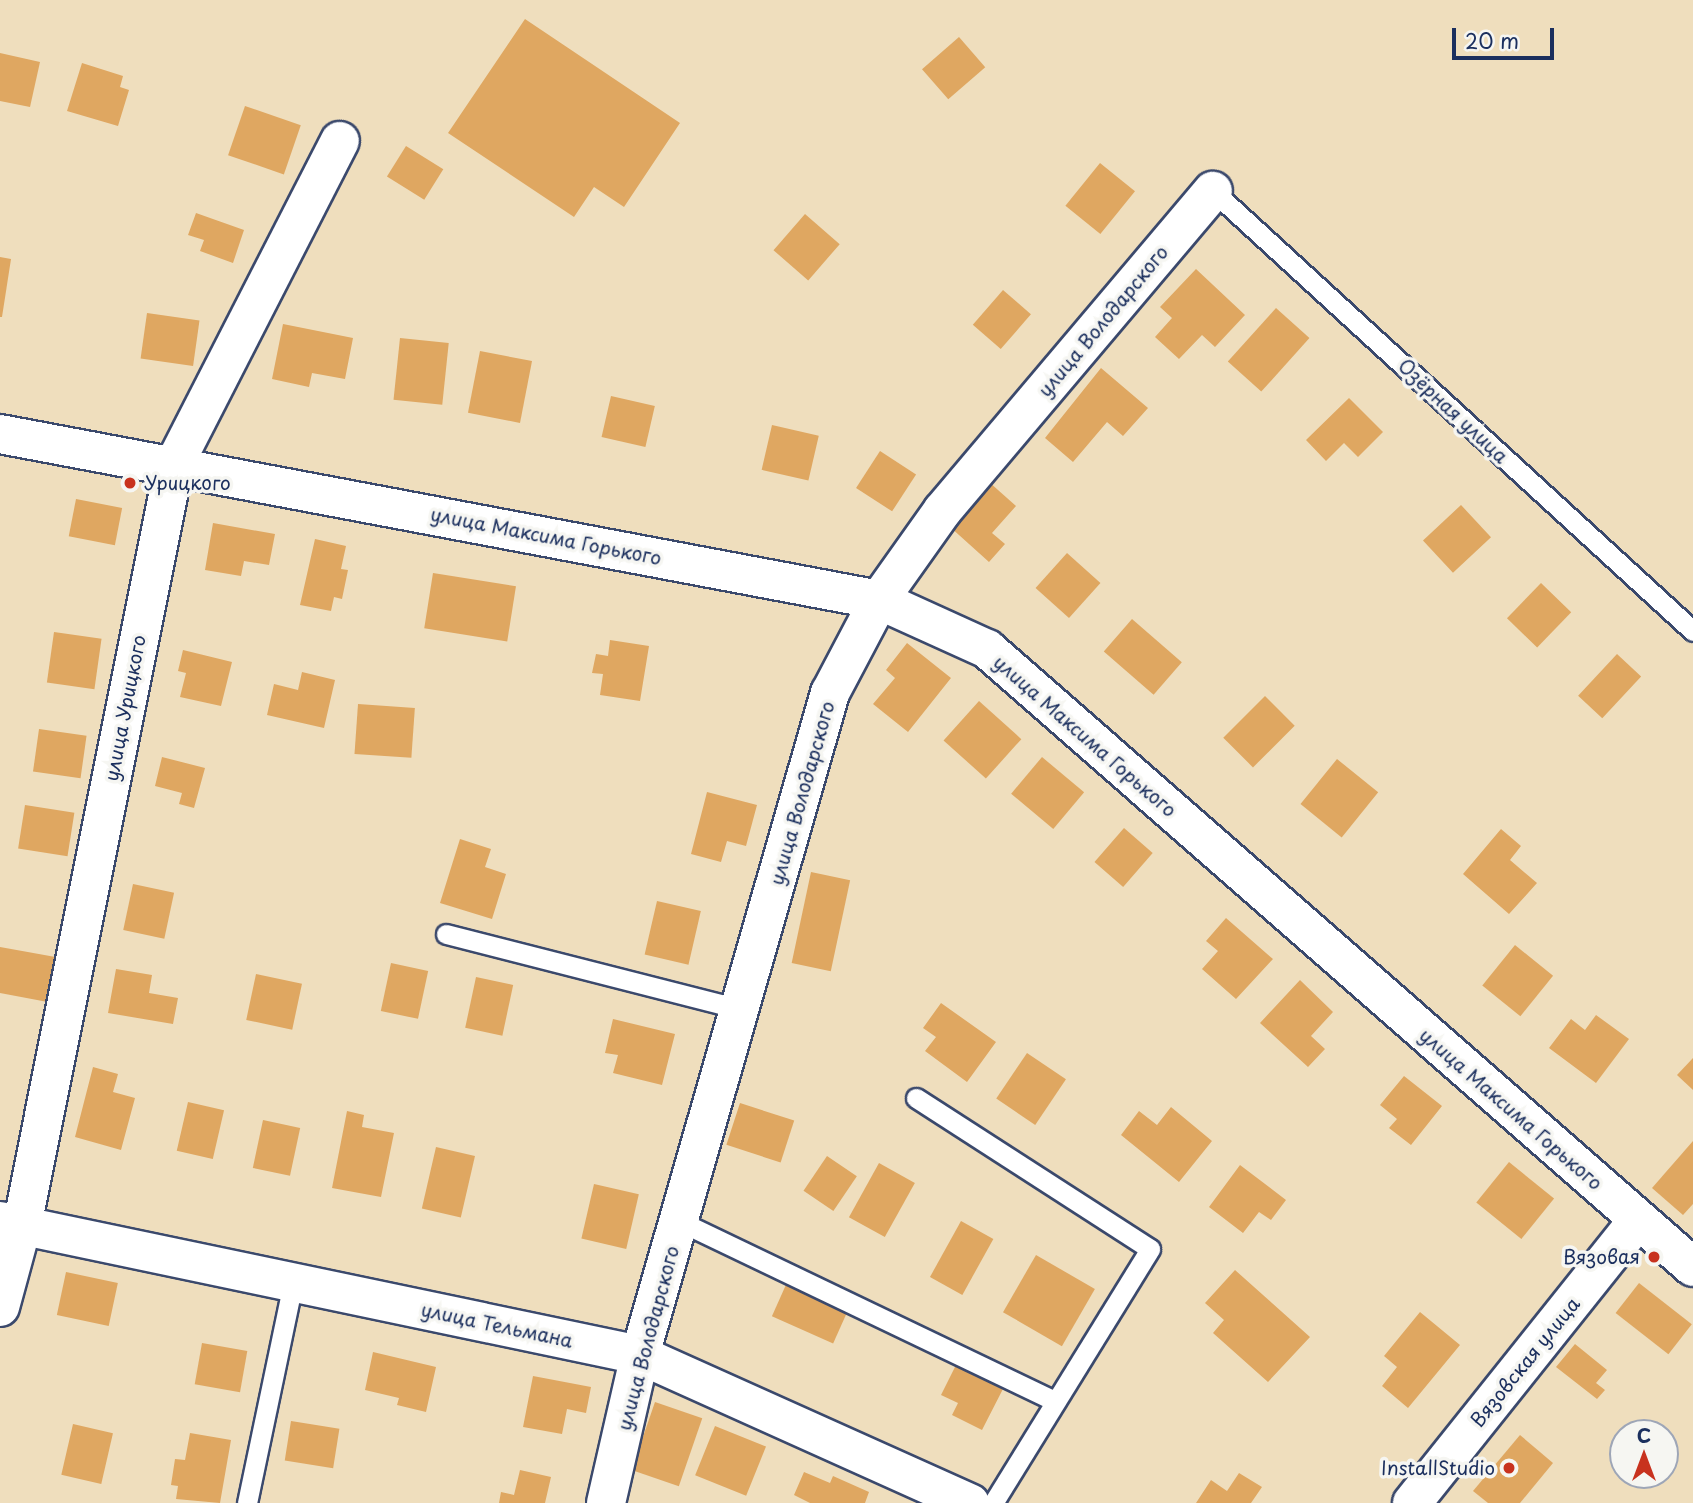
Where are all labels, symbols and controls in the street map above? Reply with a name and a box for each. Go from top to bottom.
scale bar [1455,14,1556,58]
text: 20 m [1465,24,1519,56]
street label: улица Володарского [1033,240,1173,402]
street label: Озёрная улица [1393,354,1513,468]
place label: Урицкого [144,472,231,494]
marker: Урицкого [122,475,138,491]
street label: улица Максима Горького [427,502,665,570]
street label: улица Урицкого [100,632,150,784]
street label: улица Максима Горького [988,650,1182,822]
street label: улица Володарского [765,698,839,888]
street label: улица Максима Горького [1414,1023,1608,1195]
street label: улица Володарского [612,1243,684,1433]
place label: Вязовая [1563,1246,1640,1268]
marker: Вязовая [1646,1249,1662,1265]
street label: Вязовская улица [1465,1292,1585,1432]
street label: улица Тельмана [419,1298,575,1352]
north arrow [1609,1419,1679,1489]
text: С [1637,1421,1651,1449]
place label: InstallStudio [1381,1457,1495,1479]
marker: InstallStudio [1501,1460,1517,1476]

